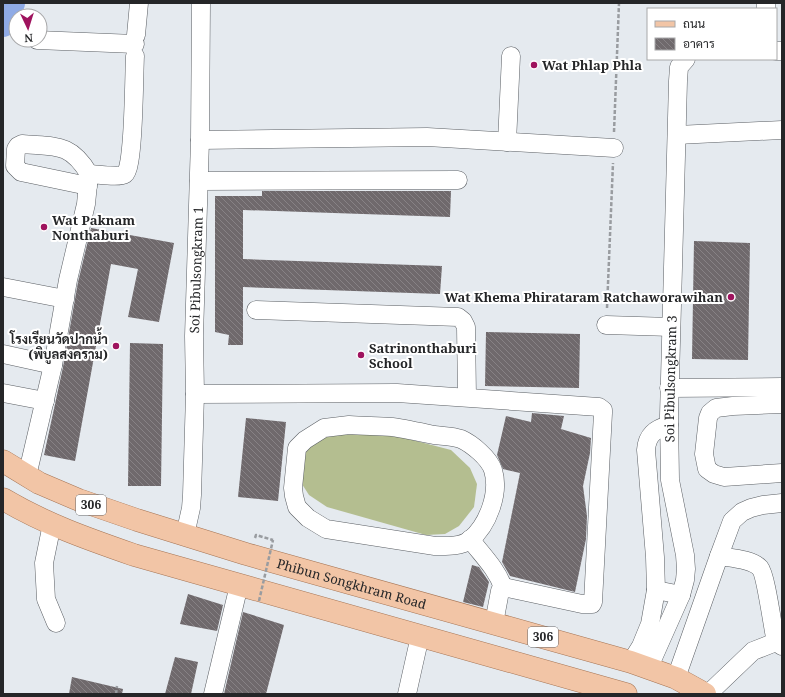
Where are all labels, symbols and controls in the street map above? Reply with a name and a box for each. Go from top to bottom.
north arrow [8,8,48,48]
legend [647,8,777,60]
text: ถนน [683,15,706,32]
text: N [24,31,34,46]
text: อาคาร [683,35,715,52]
place label: Wat Phlap Phla [542,56,642,74]
marker: Wat Phlap Phla [529,60,539,70]
street label: Soi Pibulsongkram 1 [185,206,207,334]
place label: Wat Paknam Nonthaburi [52,211,135,244]
marker: Wat Paknam Nonthaburi [39,222,49,232]
place label: Wat Khema Phirataram Ratchaworawihan [444,288,723,306]
marker: Wat Khema Phirataram Ratchaworawihan [726,292,736,302]
street label: Soi Pibulsongkram 3 [660,315,681,443]
place label: โรงเรียนวัดปากน้ำ (พิบูลสงคราม) [9,327,108,365]
place label: Satrinonthaburi School [369,339,477,372]
marker: โรงเรียนวัดปากน้ำ (พิบูลสงคราม) [111,341,121,351]
marker: Satrinonthaburi School [356,350,366,360]
road number: 306 [76,495,106,515]
street label: Phibun Songkhram Road [275,554,429,613]
road number: 306 [528,627,558,647]

